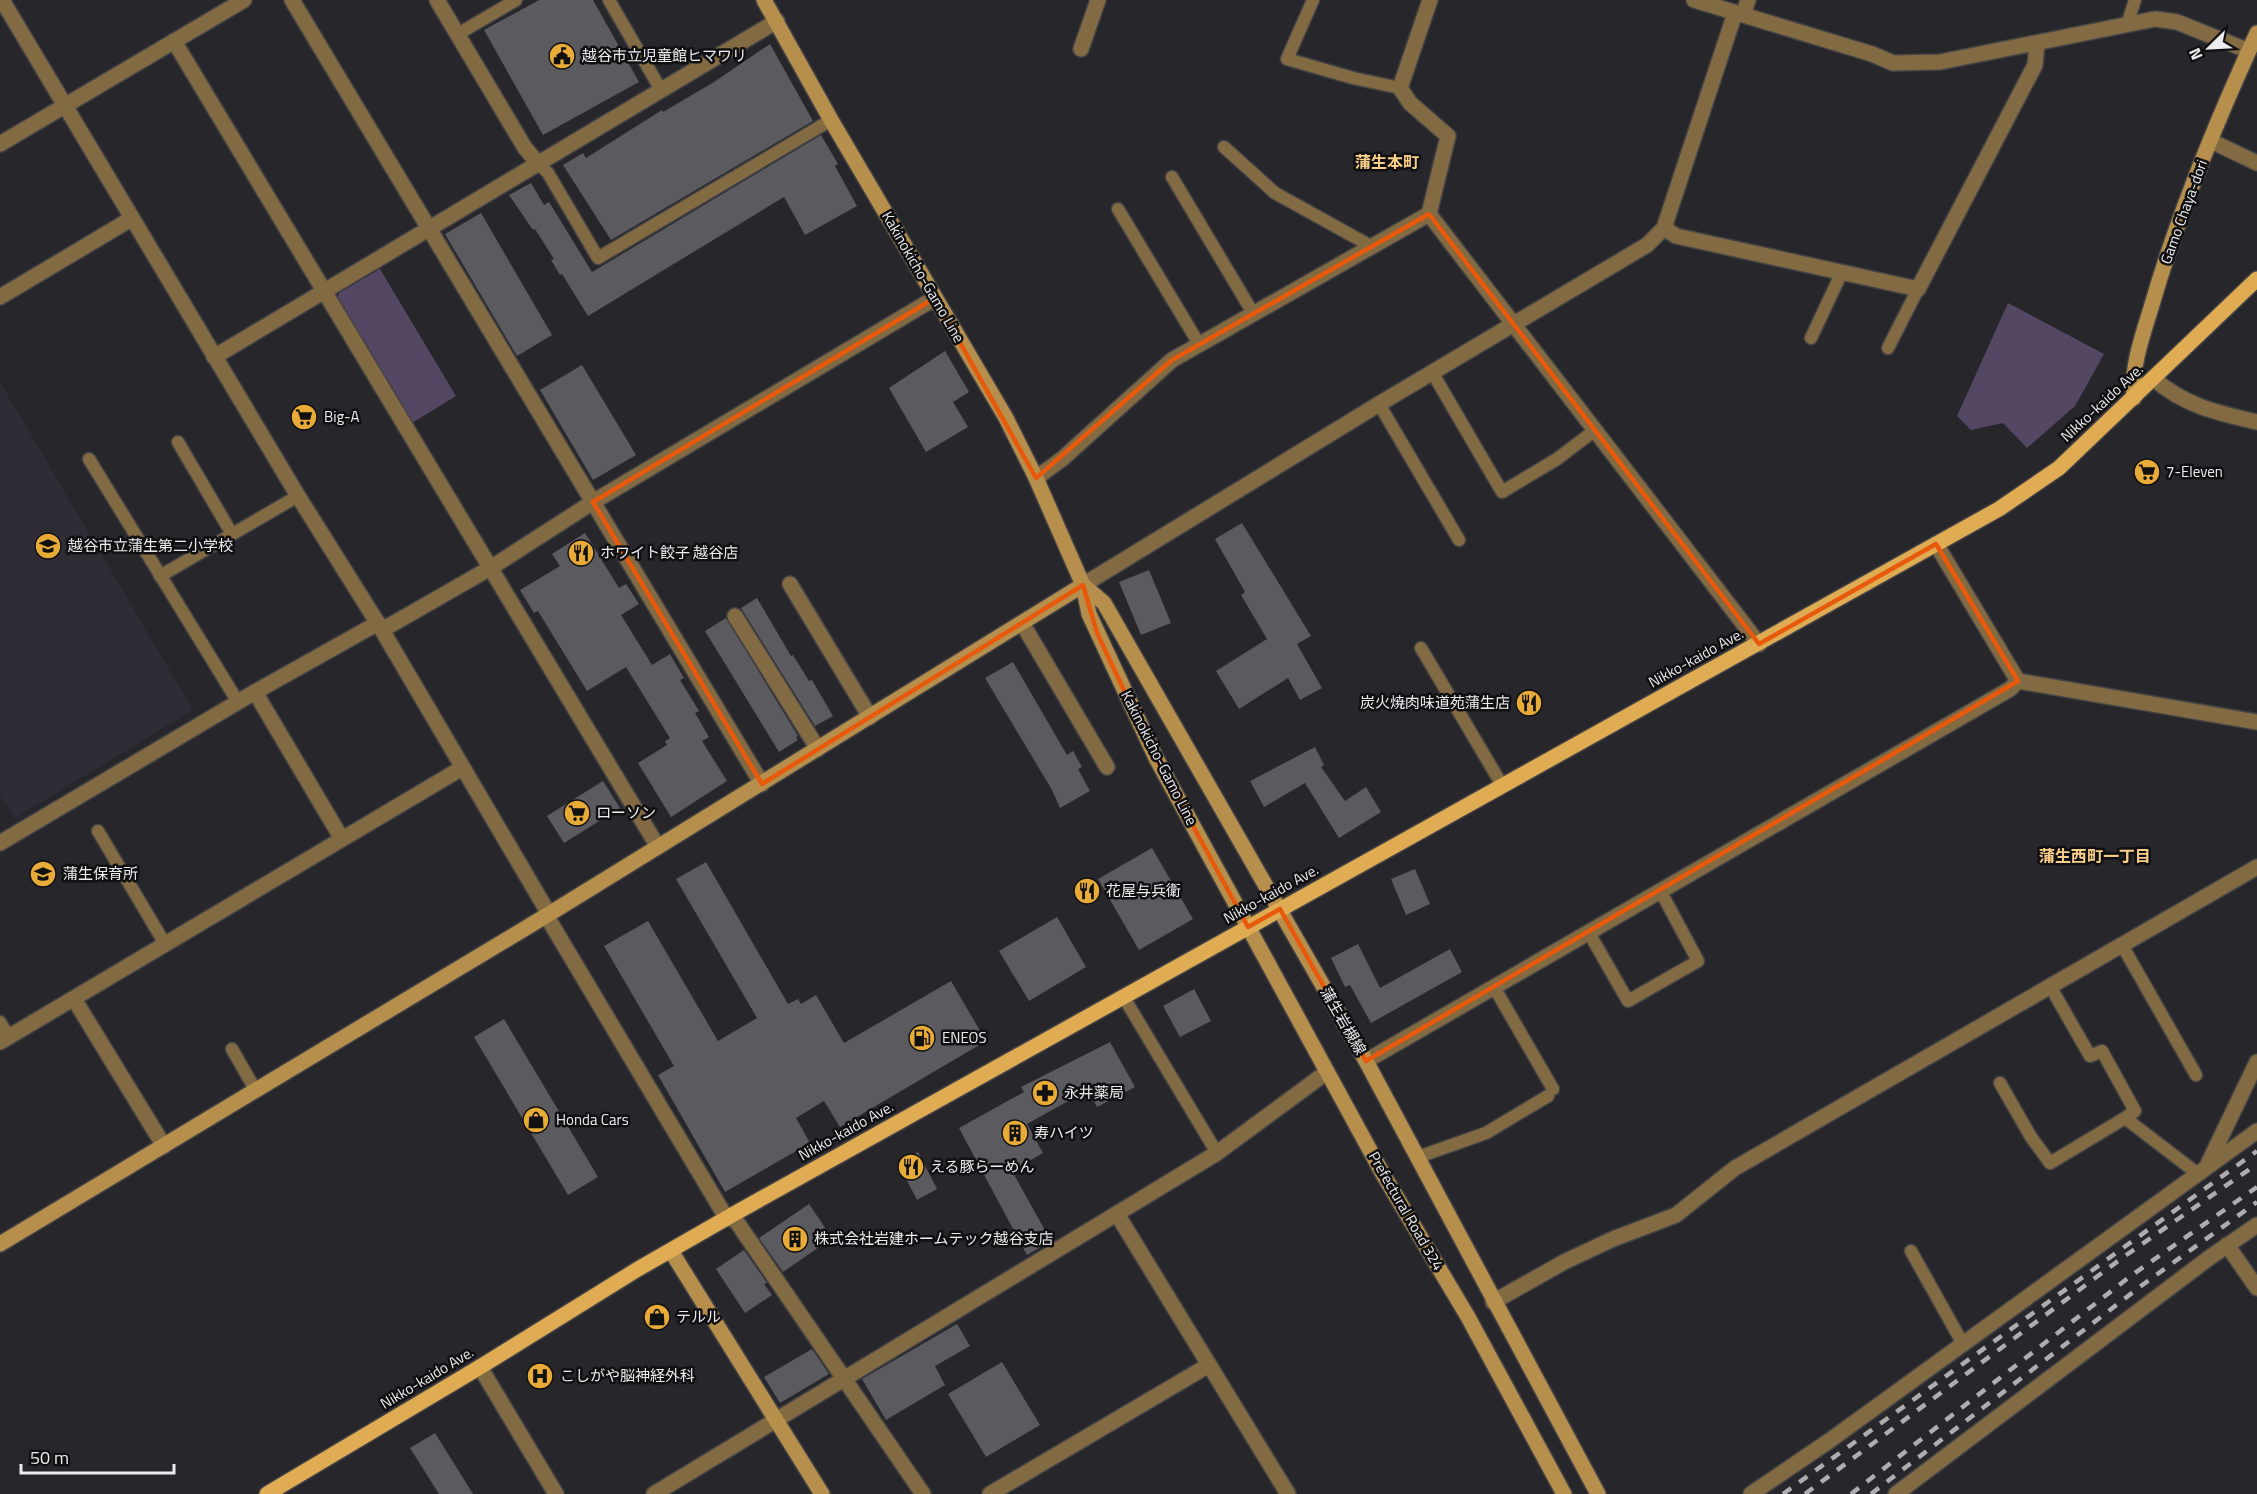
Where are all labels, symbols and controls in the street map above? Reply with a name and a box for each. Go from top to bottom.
north arrow [2179,18,2239,78]
public building icon: 越谷市立児童館ヒマワリ [547,41,577,71]
place label: 越谷市立児童館ヒマワリ [581,44,747,67]
text: N [2182,44,2209,64]
district label: 蒲生本町 [1355,150,1419,174]
street label: Gamo Chaya-dori [2154,156,2213,267]
street label: Kakinokicho-Gamo Line [876,207,971,347]
street label: Nikko-kaido Ave. [2055,358,2148,447]
supermarket icon: Big-A [289,402,319,432]
place label: Big-A [324,405,359,428]
supermarket icon: 7-Eleven [2132,457,2162,487]
place label: 7-Eleven [2166,460,2223,483]
school or university icon: 越谷市立蒲生第二小学校 [33,531,63,561]
place label: 越谷市立蒲生第二小学校 [67,534,233,557]
restaurant icon: ホワイト餃子 越谷店 [566,538,596,568]
place label: ホワイト餃子 越谷店 [600,541,738,564]
street label: Nikko-kaido Ave. [1644,622,1748,693]
street label: Kakinokicho-Gamo Line [1115,686,1203,829]
restaurant icon: 炭火焼肉味道苑蒲生店 [1514,688,1544,718]
place label: 炭火焼肉味道苑蒲生店 [1360,691,1510,714]
supermarket icon: ローソン [562,798,592,828]
place label: ローソン [596,801,656,824]
district label: 蒲生西町一丁目 [2039,844,2151,868]
street label: Nikko-kaido Ave. [1219,858,1323,929]
school or university icon: 蒲生保育所 [28,859,58,889]
place label: 蒲生保育所 [63,862,138,885]
restaurant icon: 花屋与兵衛 [1072,876,1102,906]
place label: 花屋与兵衛 [1106,879,1181,902]
street label: 蒲生岩槻線 [1315,983,1372,1059]
fuel station icon: ENEOS [907,1023,937,1053]
place label: ENEOS [942,1026,987,1049]
pharmacy icon: 永井薬局 [1030,1078,1060,1108]
place label: 永井薬局 [1064,1081,1124,1104]
street label: Nikko-kaido Ave. [794,1095,898,1166]
shop icon: Honda Cars [521,1105,551,1135]
place label: Honda Cars [556,1108,629,1131]
building icon: 寿ハイツ [1000,1118,1030,1148]
place label: 寿ハイツ [1034,1121,1094,1144]
street label: Prefectural Road 324 [1363,1147,1450,1275]
restaurant icon: える豚らーめん [896,1152,926,1182]
place label: える豚らーめん [930,1155,1035,1178]
building icon: 株式会社岩建ホームテック越谷支店 [780,1224,810,1254]
place label: 株式会社岩建ホームテック越谷支店 [814,1227,1054,1250]
shop icon: テルル [642,1302,672,1332]
place label: テルル [676,1305,721,1328]
street label: Nikko-kaido Ave. [375,1340,478,1415]
hospital icon: こしがや脳神経外科 [525,1361,555,1391]
place label: こしがや脳神経外科 [560,1364,695,1387]
scale bar [21,1437,174,1475]
text: 50 m [30,1444,69,1471]

